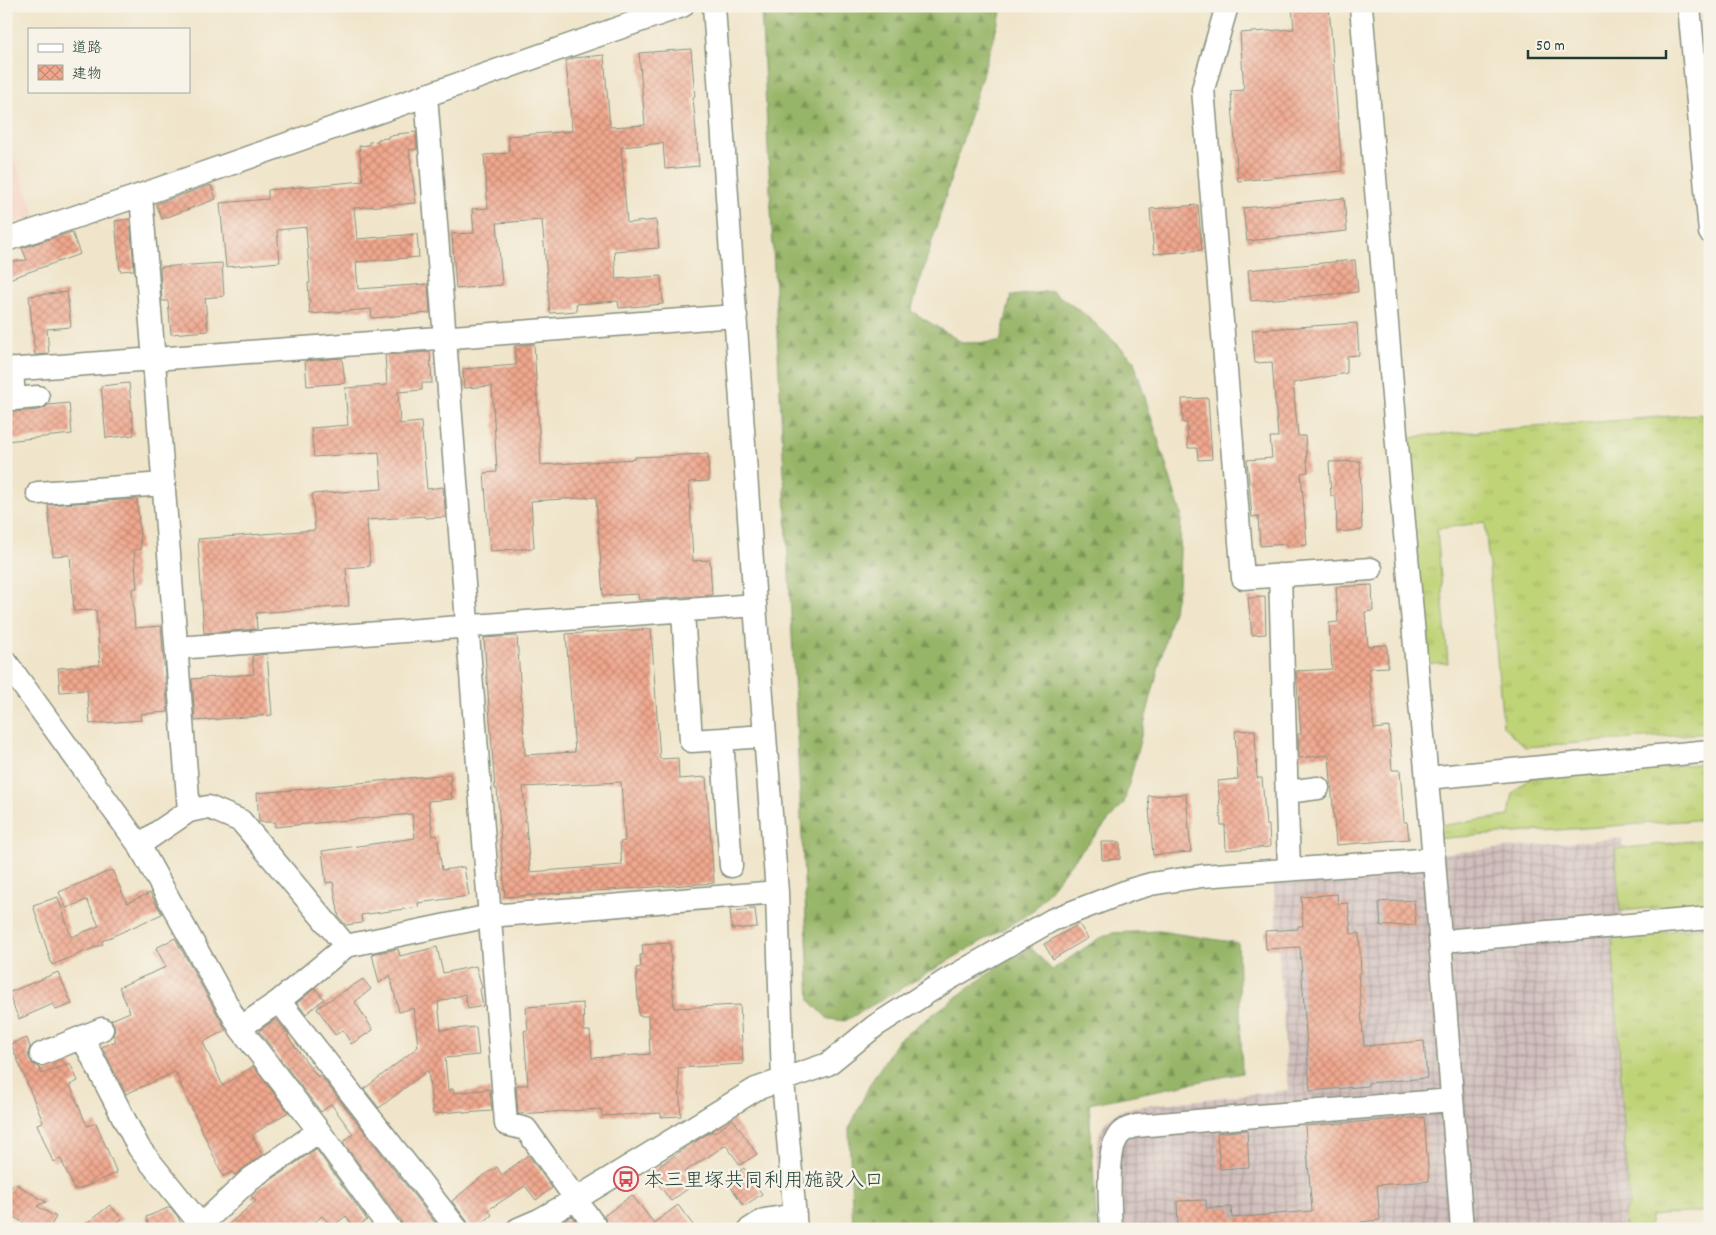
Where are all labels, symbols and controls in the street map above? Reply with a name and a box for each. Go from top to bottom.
legend [28,28,190,92]
scale bar [1528,28,1666,60]
text: 50 m [1536,36,1565,58]
text: 道路 [72,38,102,60]
text: 建物 [72,64,102,86]
bus stop icon: 本三里塚共同利用施設入口 [613,1166,639,1192]
place label: 本三里塚共同利用施設入口 [644,1168,884,1196]

